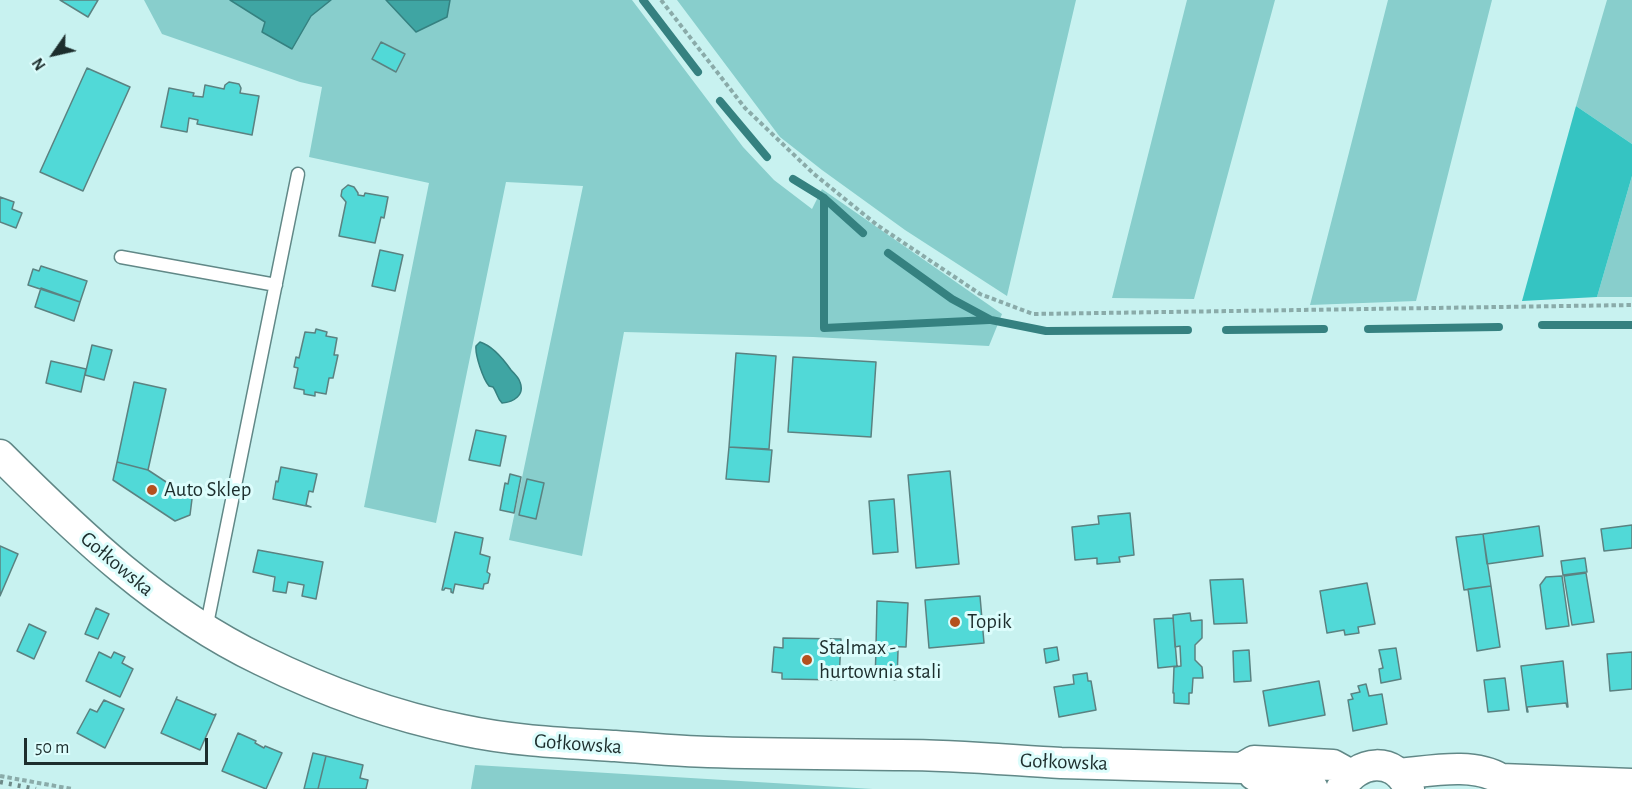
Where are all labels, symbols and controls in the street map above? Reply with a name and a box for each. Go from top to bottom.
north arrow [24,24,84,84]
text: N [29,55,49,73]
place label: Auto Sklep [164,477,251,503]
marker: Auto Sklep [145,483,159,497]
street label: Gołkowska [75,526,159,602]
place label: Topik [967,609,1012,635]
marker: Topik [948,615,962,629]
place label: Stalmax - hurtownia stali [819,635,941,685]
marker: Stalmax - hurtownia stali [800,653,814,667]
scale bar [27,726,212,764]
street label: Gołkowska [533,728,623,760]
text: 50 m [35,739,69,757]
street label: Gołkowska [1020,748,1108,776]

